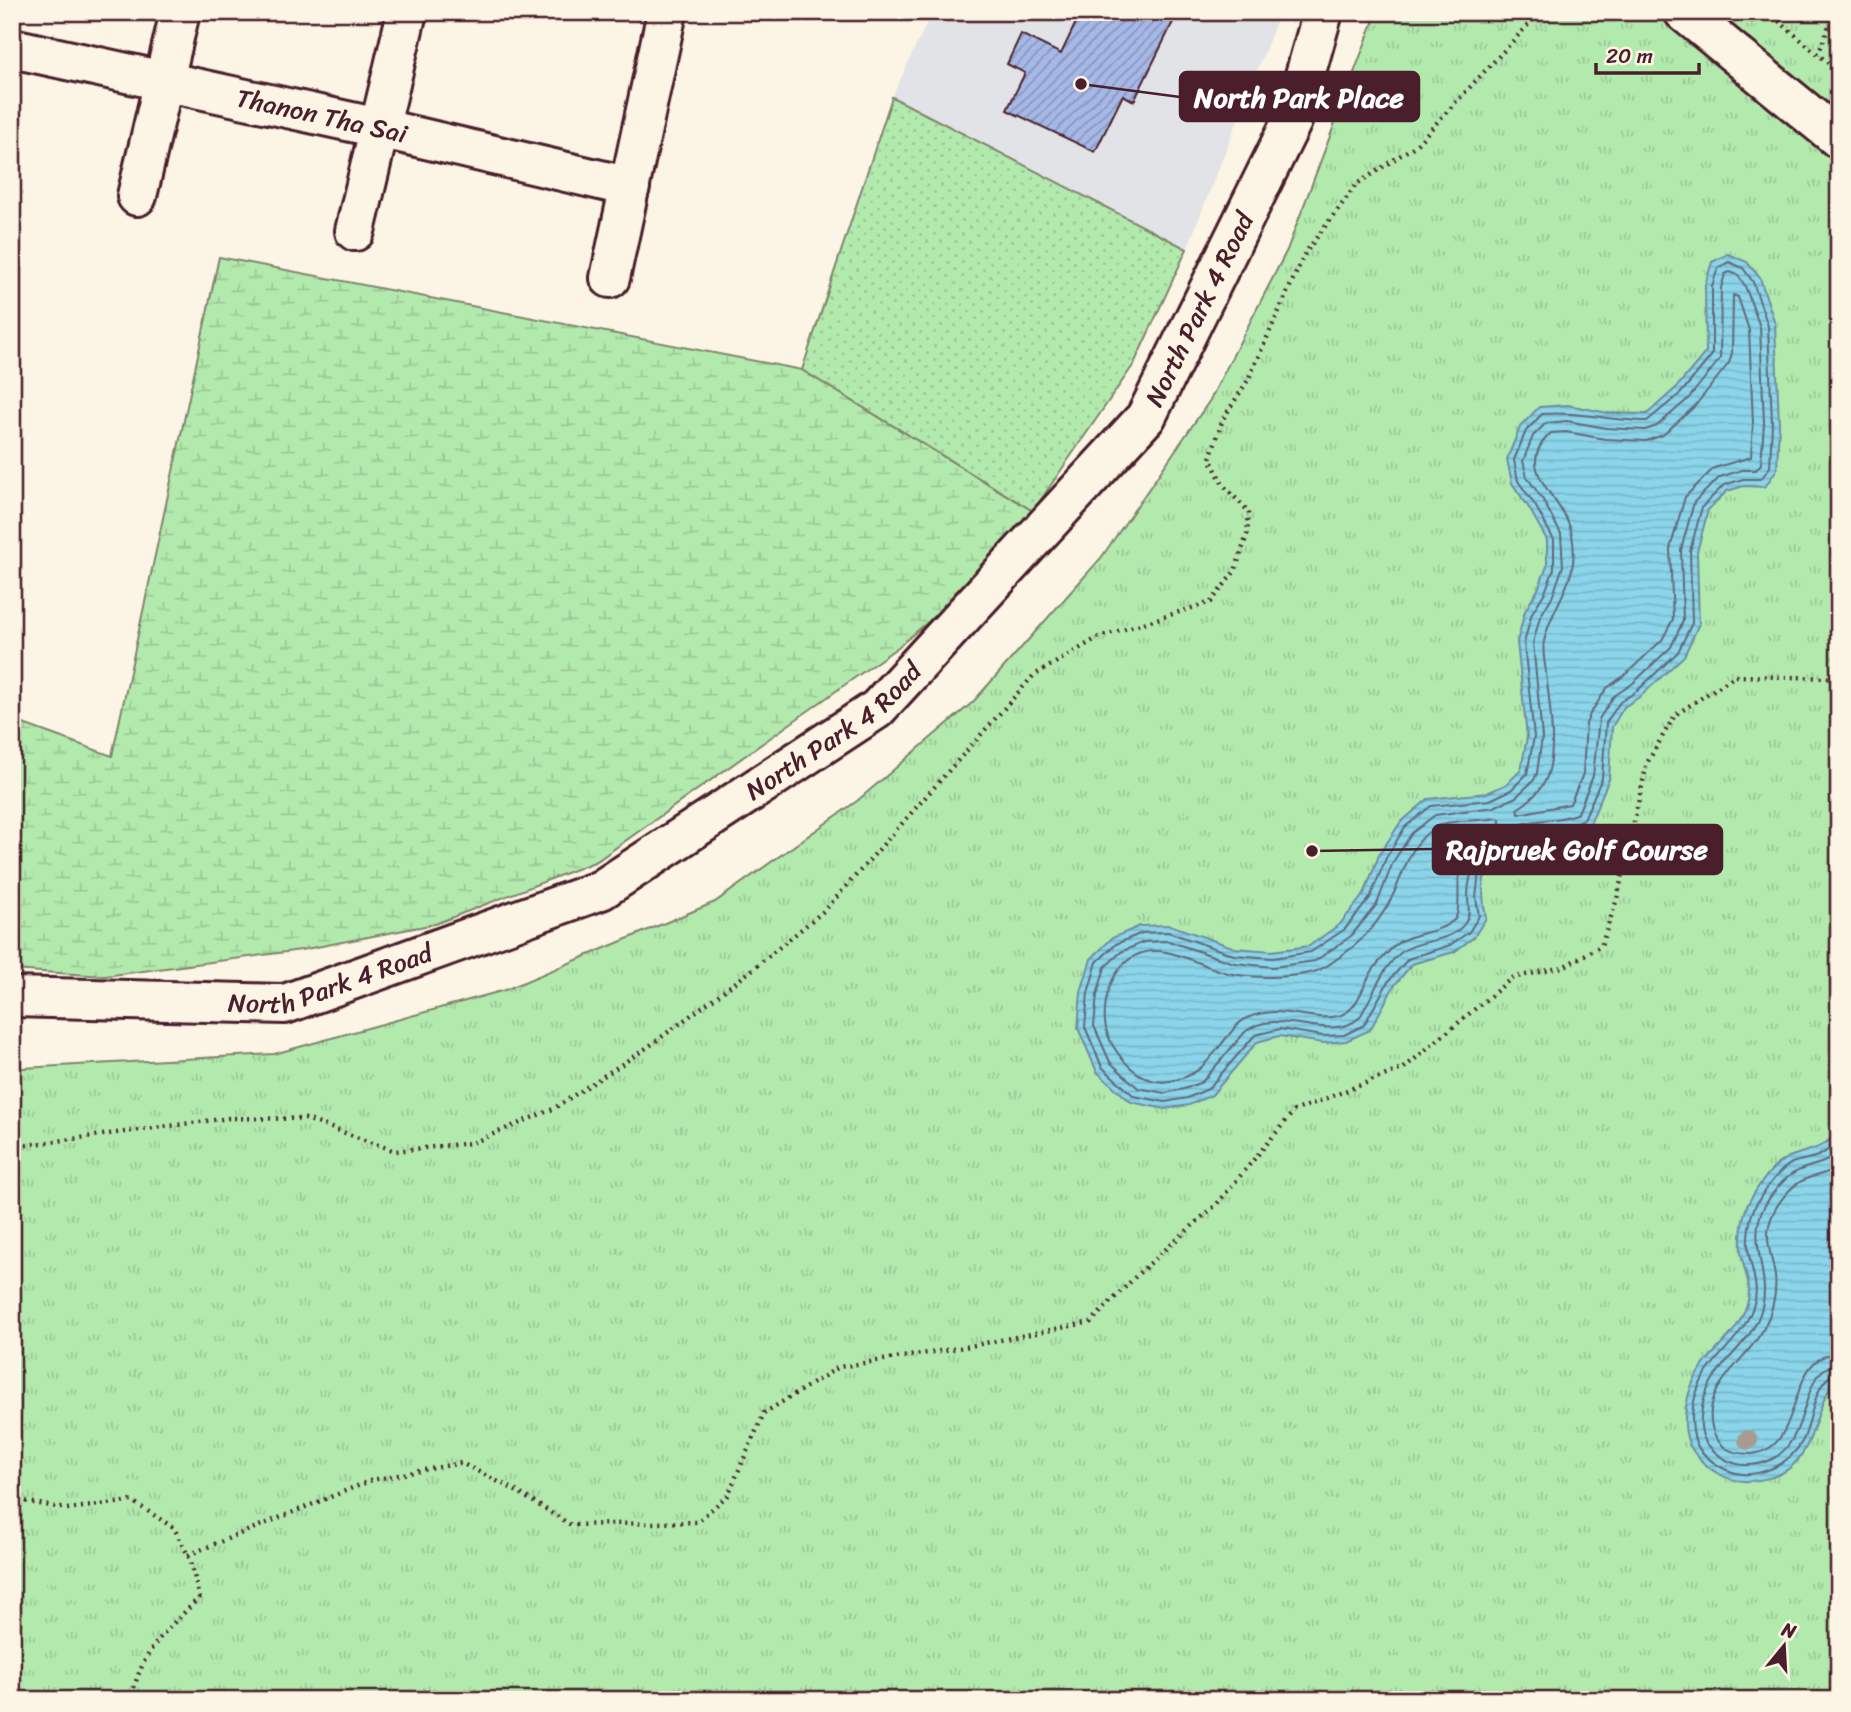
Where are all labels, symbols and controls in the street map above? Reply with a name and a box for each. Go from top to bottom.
scale bar [1596,32,1699,76]
text: 20 m [1606,37,1653,75]
callout: North Park Place [1180,72,1419,121]
text: North Park Place [1193,73,1405,122]
street label: Thanon Tha Sai [232,75,413,157]
street label: North Park 4 Road [1132,202,1268,415]
street label: North Park 4 Road [736,649,935,813]
callout: Rajpruek Golf Course [1433,825,1722,874]
text: Rajpruek Golf Course [1445,825,1708,874]
street label: North Park 4 Road [227,929,441,1027]
north arrow [1750,1610,1820,1680]
text: N [1777,1612,1801,1648]

